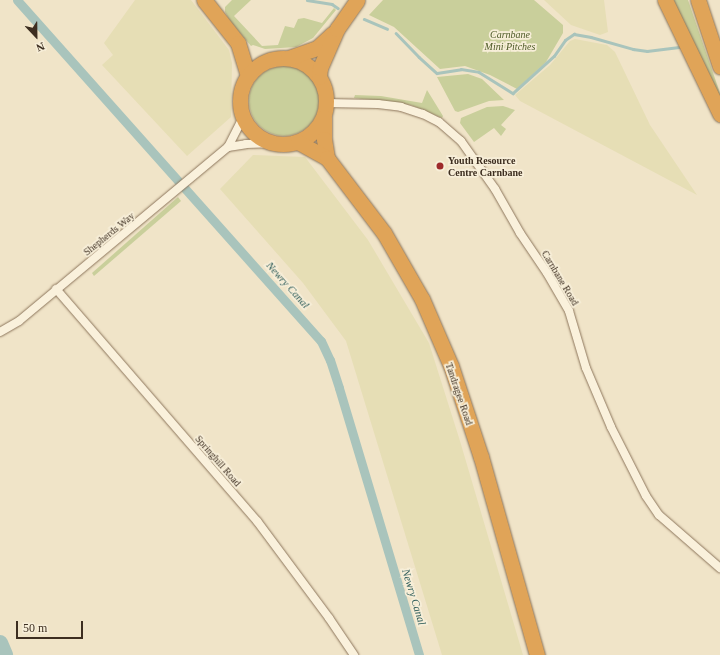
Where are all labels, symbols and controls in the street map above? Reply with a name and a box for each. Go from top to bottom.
north arrow [16,16,56,56]
park label: Carnbane Mini Pitches [485,28,535,52]
text: N [35,40,46,54]
place label: Youth Resource Centre Carnbane [448,154,523,178]
marker: Youth Resource Centre Carnbane [435,161,445,171]
street label: Shepherds Way [81,210,137,258]
street label: Carnbane Road [539,248,581,308]
water label: Newry Canal [264,259,312,311]
street label: Tandragee Road [443,361,475,427]
street label: Springhill Road [193,433,243,489]
water label: Newry Canal [399,567,429,627]
scale bar [18,613,85,639]
text: 50 m [23,621,47,635]

